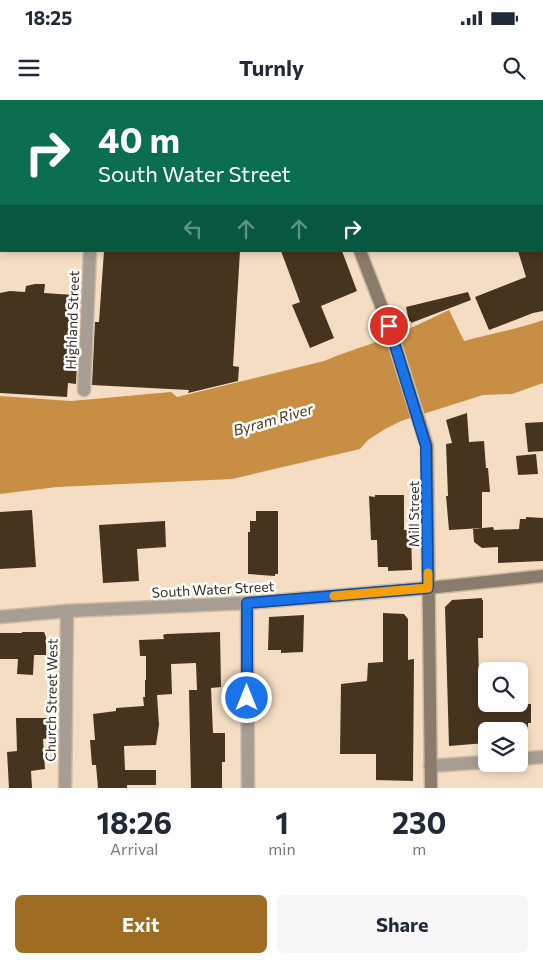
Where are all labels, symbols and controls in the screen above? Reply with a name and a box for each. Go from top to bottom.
text: 18:25 [25,6,72,29]
icon: menu [15,54,43,82]
text: Turnly [239,54,304,81]
icon: search [500,54,528,82]
text: 40 m [98,117,180,160]
icon: right [15,120,80,185]
text: South Water Street [98,160,291,187]
icon: left [179,215,207,243]
icon: ahead [232,215,260,243]
icon: ahead [285,215,313,243]
icon: right [338,215,366,243]
street label: Highland Street [62,270,82,370]
pin [368,305,410,347]
icon: arrive [375,312,403,340]
water label: Byram River [231,399,316,439]
street label: Mill Street [405,481,422,547]
street label: South Water Street [151,577,275,601]
street label: Church Street West [41,638,61,762]
map controls [478,662,528,772]
button: search [478,662,528,712]
position arrow [220,671,272,723]
button: layers [478,722,528,772]
text: 18:26 [96,803,172,840]
text: 1 [275,803,289,840]
text: 230 [392,803,447,840]
text: Arrival [110,839,158,858]
text: min [268,839,296,858]
text: m [412,839,426,858]
button: Exit [15,895,267,953]
button: Share [277,895,528,953]

